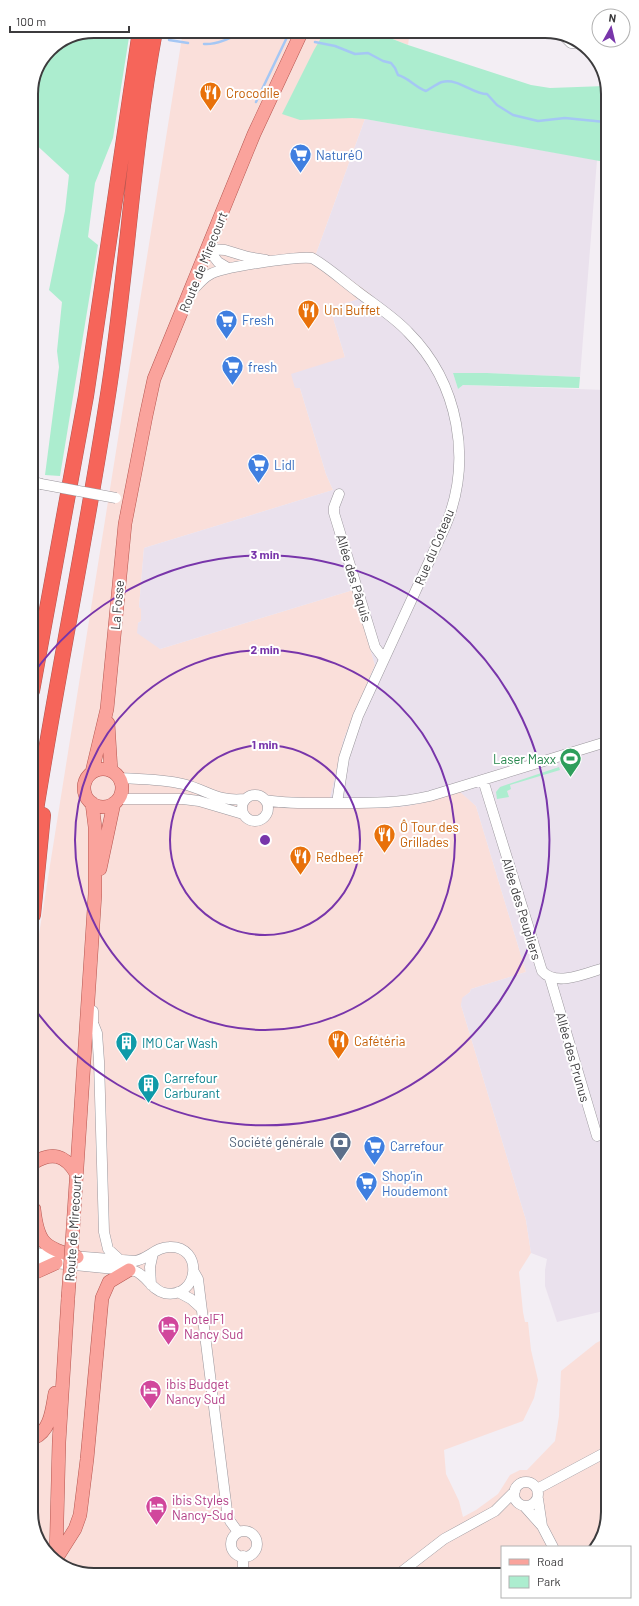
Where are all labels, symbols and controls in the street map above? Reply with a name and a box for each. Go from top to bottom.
scale bar [10,8,129,34]
north arrow [591,8,631,48]
text: N [608,11,617,25]
text: 100 m [16,14,46,28]
restaurant icon: Crocodile [198,80,224,113]
place label: Crocodile [226,85,280,101]
supermarket icon: NaturéO [288,142,314,175]
place label: NaturéO [316,147,363,163]
street label: Route de Mirecourt [175,209,231,315]
restaurant icon: Uni Buffet [295,297,321,330]
place label: Uni Buffet [324,302,381,318]
supermarket icon: Fresh [214,307,240,340]
place label: Fresh [242,312,274,328]
supermarket icon: fresh [220,354,246,387]
place label: fresh [248,359,277,375]
supermarket icon: Lidl [246,452,272,485]
place label: Lidl [274,457,295,473]
street label: Rue du Coteau [411,507,457,587]
street label: Allée des Pâquis [333,532,375,624]
text: 3 min [251,547,279,561]
street label: La Fosse [107,579,127,631]
text: 2 min [251,642,279,656]
text: 1 min [252,737,278,751]
sports icon: Laser Maxx [558,746,584,779]
place label: Laser Maxx [493,751,556,767]
place label: Ô Tour des Grillades [400,819,459,850]
restaurant icon: Ô Tour des Grillades [371,821,397,854]
centre of rings [258,833,272,847]
restaurant icon: Redbeef [287,844,313,877]
place label: Redbeef [316,849,364,865]
street label: Allée des Peupliers [499,856,545,962]
street label: Allée des Prunus [553,1010,593,1104]
restaurant icon: Cafétéria [325,1028,351,1061]
building icon: IMO Car Wash [113,1030,139,1063]
place label: Cafétéria [354,1033,405,1049]
place label: IMO Car Wash [142,1035,218,1051]
place label: Carrefour Carburant [164,1070,220,1101]
building icon: Carrefour Carburant [136,1072,162,1105]
bank icon: Société générale [327,1129,353,1162]
supermarket icon: Carrefour [362,1133,388,1166]
place label: Société générale [229,1134,324,1150]
place label: Carrefour [390,1138,444,1154]
place label: Shop’in Houdemont [382,1168,448,1199]
supermarket icon: Shop’in Houdemont [354,1170,380,1203]
street label: Route de Mirecourt [61,1174,85,1282]
place label: hotelF1 Nancy Sud [184,1311,243,1342]
hotel icon: hotelF1 Nancy Sud [156,1313,182,1346]
place label: ibis Budget Nancy Sud [166,1376,229,1407]
hotel icon: ibis Budget Nancy Sud [138,1378,164,1411]
place label: ibis Styles Nancy-Sud [172,1492,234,1523]
hotel icon: ibis Styles Nancy-Sud [143,1494,169,1527]
legend [501,1546,631,1598]
text: Road [537,1554,564,1568]
text: Park [537,1574,561,1588]

